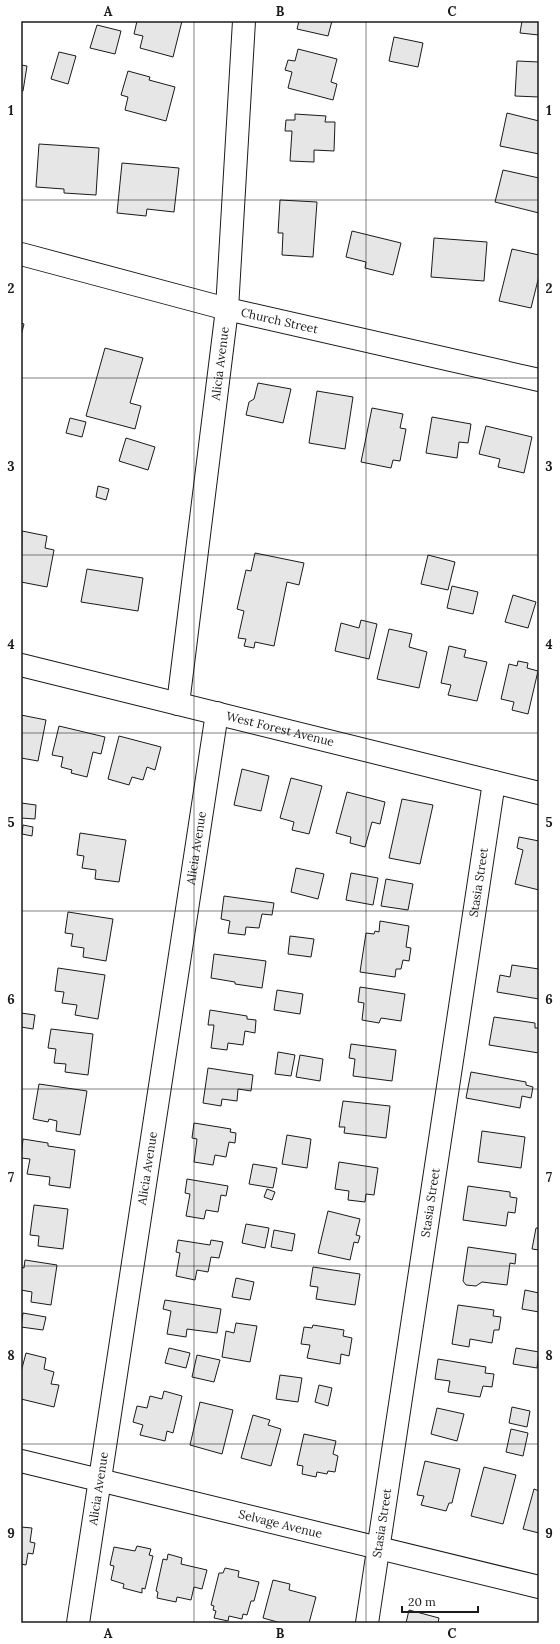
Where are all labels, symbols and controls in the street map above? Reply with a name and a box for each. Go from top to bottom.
text: A [104,3,113,20]
text: B [276,3,285,20]
text: C [448,3,457,20]
text: 1 [8,102,14,119]
text: 1 [546,102,552,119]
text: 2 [8,280,15,297]
text: 2 [546,280,553,297]
street label: Church Street [240,304,320,337]
street label: Alicia Avenue [208,325,232,402]
text: 3 [7,458,15,475]
text: 3 [545,458,553,475]
text: 4 [7,636,15,653]
text: 4 [545,636,553,653]
street label: West Forest Avenue [225,708,336,749]
street label: Alicia Avenue [183,810,209,887]
text: 5 [7,814,15,831]
text: 5 [545,814,553,831]
street label: Stasia Street [466,846,491,918]
text: 6 [7,991,15,1008]
text: 6 [545,991,553,1008]
street label: Alicia Avenue [134,1130,160,1207]
street label: Stasia Street [417,1167,443,1238]
text: 7 [8,1169,14,1186]
text: 7 [546,1169,552,1186]
text: 8 [7,1347,15,1364]
text: 8 [545,1347,553,1364]
street label: Alicia Avenue [85,1450,111,1527]
street label: Stasia Street [369,1487,394,1559]
street label: Selvage Avenue [237,1506,324,1541]
text: 9 [7,1525,15,1542]
text: 9 [545,1525,553,1542]
scale bar [402,1588,478,1614]
text: 20 m [408,1594,436,1609]
text: A [104,1625,113,1642]
text: B [276,1625,285,1642]
text: C [448,1625,457,1642]

